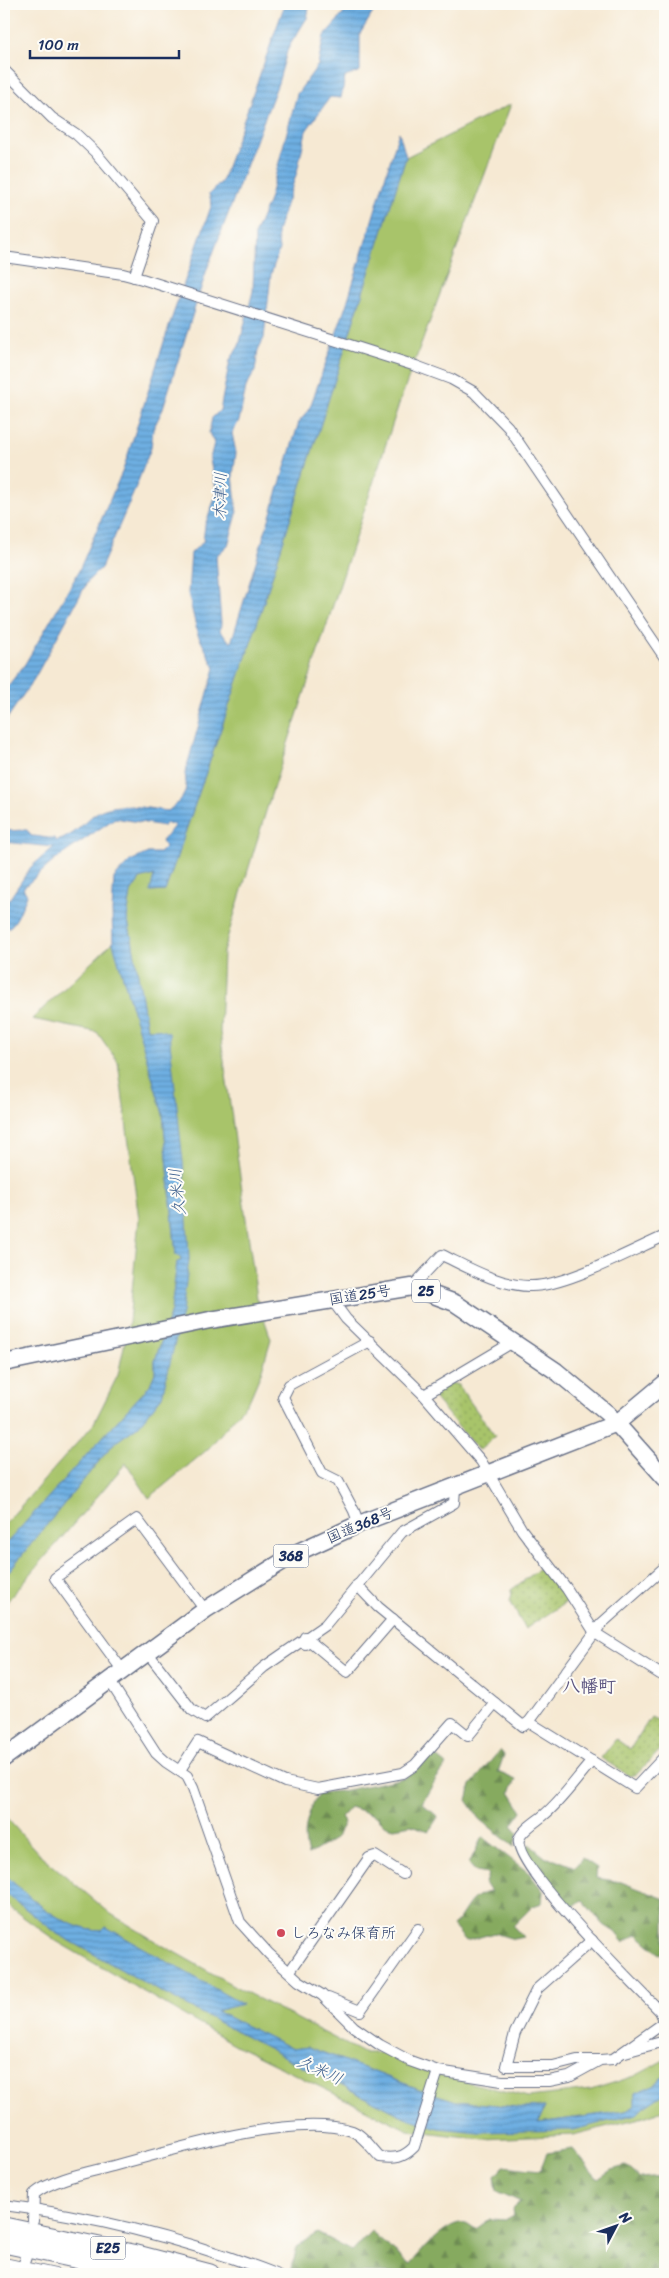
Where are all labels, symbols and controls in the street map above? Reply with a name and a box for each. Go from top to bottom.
scale bar [30,28,179,60]
text: 100 m [38,32,79,58]
water label: 木津川 [205,472,235,520]
water label: 久米川 [160,1167,194,1217]
street label: 国道25号 [327,1277,393,1313]
road number: 25 [412,1280,440,1302]
street label: 国道368号 [322,1499,398,1551]
road number: 368 [274,1544,308,1568]
district label: 八幡町 [562,1670,616,1702]
place label: しろなみ保育所 [291,1920,396,1946]
marker: しろなみ保育所 [275,1927,287,1939]
water label: 久米川 [292,2047,348,2093]
north arrow [592,2200,642,2250]
text: N [612,2205,638,2230]
road number: E25 [90,2236,126,2260]

